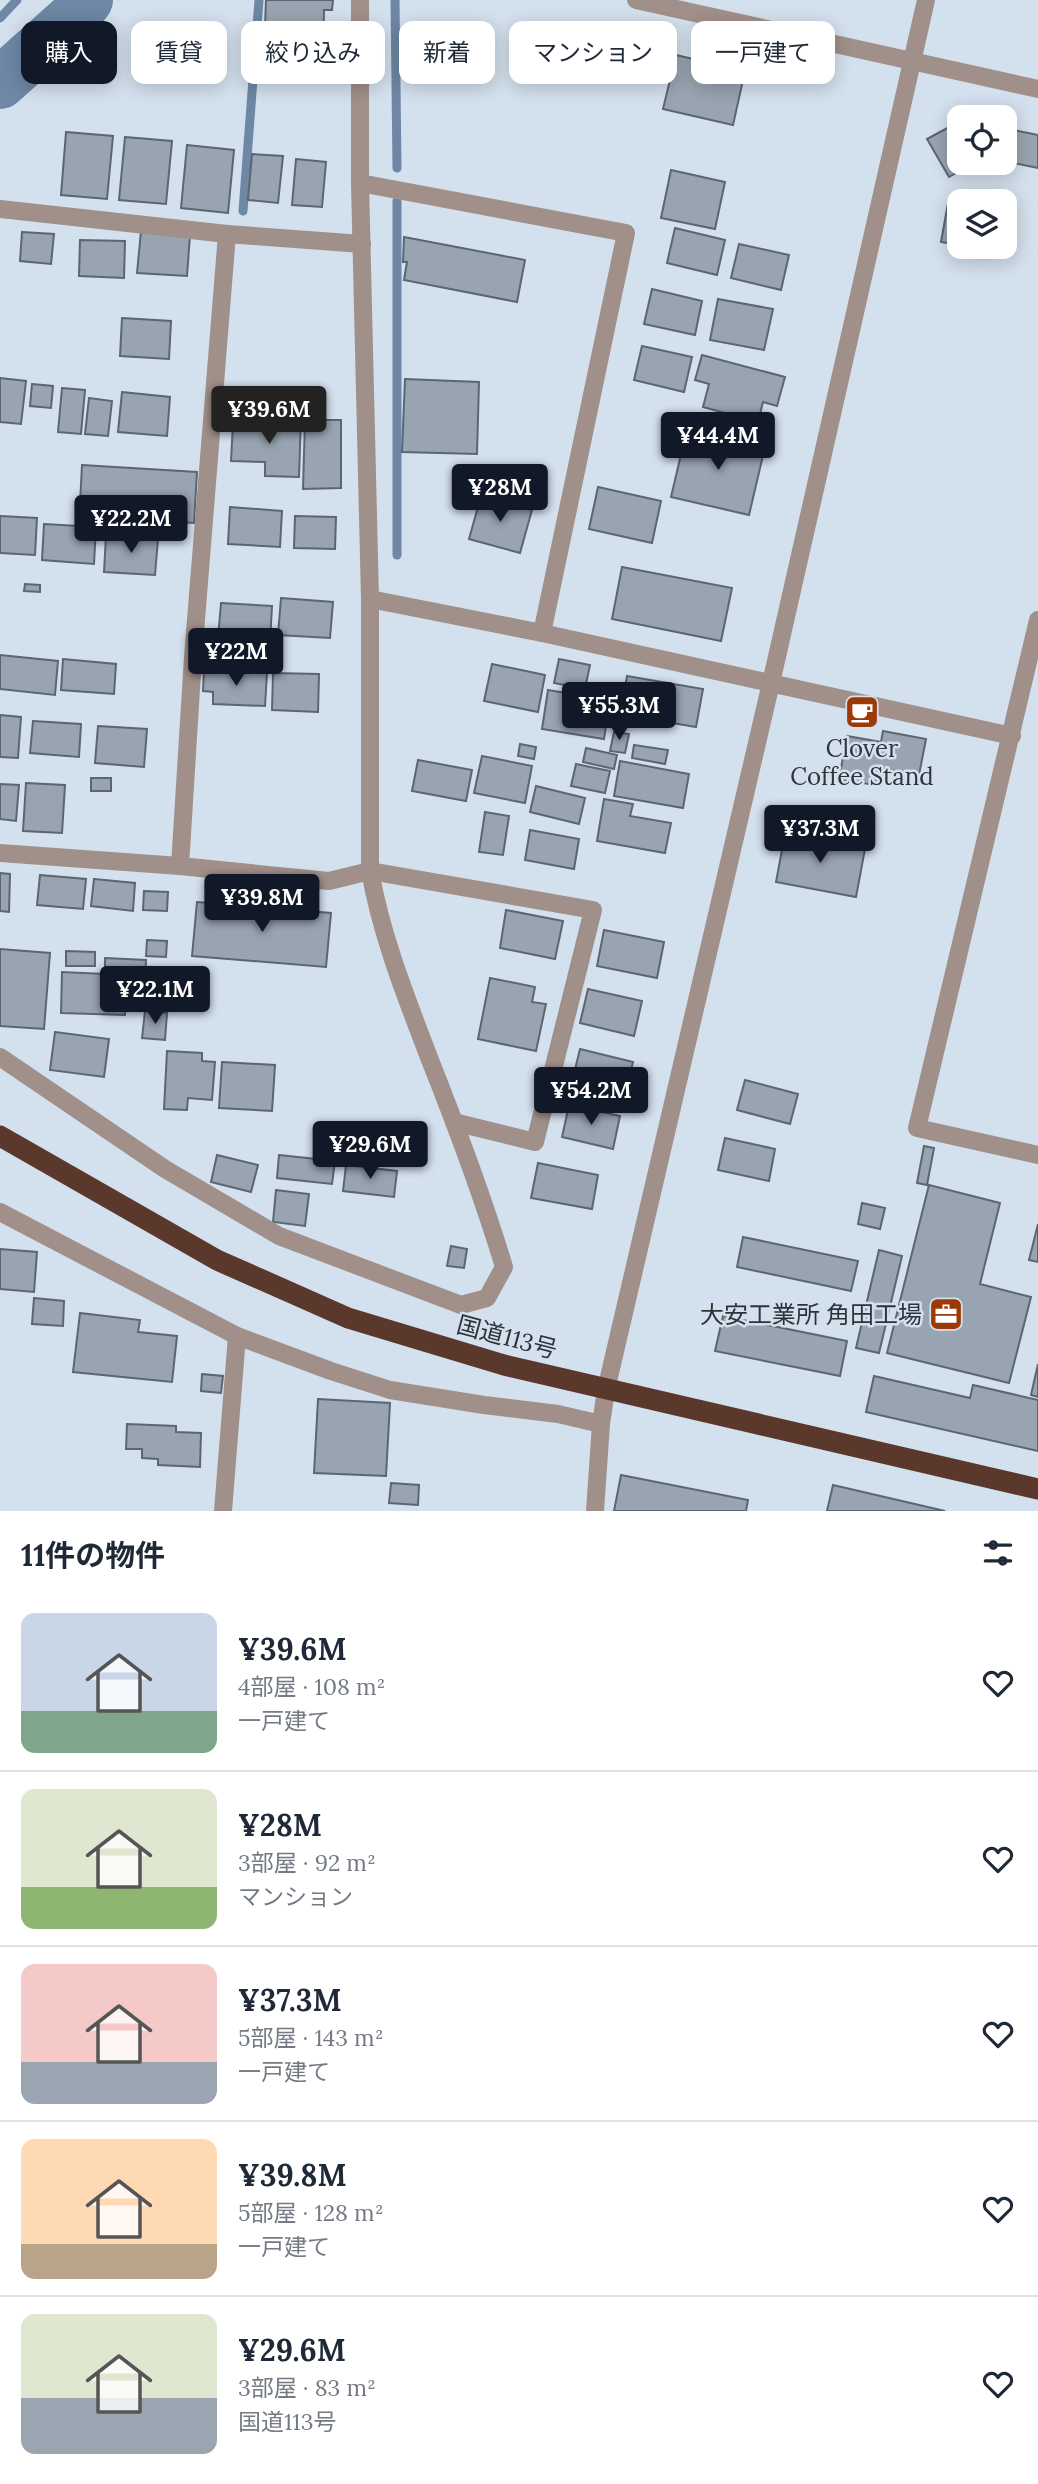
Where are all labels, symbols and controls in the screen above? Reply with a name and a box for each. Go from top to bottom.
chip: 購入 [21,21,117,84]
chip: 賃貸 [131,21,227,84]
chip: 絞り込み [241,21,385,84]
chip: 新着 [399,21,495,84]
chip: マンション [509,21,677,84]
chip: 一戸建て [691,21,835,84]
map controls [947,105,1017,259]
button: locate [947,105,1017,175]
button: layers [947,189,1017,259]
pin: ¥39.6M [212,386,326,446]
text: ¥39.6M [227,394,311,423]
pin: ¥44.4M [661,412,775,472]
text: ¥44.4M [677,420,759,449]
pin: ¥28M [459,464,541,524]
text: ¥28M [468,472,532,501]
pin: ¥22.2M [74,496,188,555]
text: ¥22.2M [90,503,172,532]
pin: ¥22M [195,628,277,688]
text: ¥22M [204,636,268,665]
pin: ¥55.3M [562,682,676,742]
text: ¥55.3M [578,690,660,719]
cafe icon: Clover Coffee Stand [843,693,881,731]
place label: Clover Coffee Stand [790,733,934,792]
pin: ¥37.3M [763,806,877,865]
text: ¥37.3M [780,813,860,842]
pin: ¥39.8M [205,874,319,934]
text: ¥39.8M [220,882,304,911]
pin: ¥22.1M [98,967,212,1026]
text: ¥22.1M [116,974,194,1003]
pin: ¥54.2M [534,1068,648,1127]
text: ¥54.2M [550,1075,632,1104]
pin: ¥29.6M [313,1122,427,1181]
text: ¥29.6M [329,1129,411,1158]
office icon: 大安工業所 角田工場 [927,1295,965,1333]
place label: 大安工業所 角田工場 [700,1299,922,1330]
street label: 国道113号 [453,1309,561,1365]
icon: filters [979,1534,1017,1572]
text: 11件の物件 [21,1536,165,1574]
text: ¥39.6M [238,1630,347,1668]
icon: home [77,1641,161,1725]
icon: heart [979,1664,1017,1702]
text: 4部屋 · 108 m² [238,1672,385,1701]
text: 一戸建て [238,1706,330,1735]
text: ¥28M [238,1806,322,1844]
icon: home [77,1817,161,1901]
icon: heart [979,1840,1017,1878]
text: 3部屋 · 92 m² [238,1848,376,1877]
text: マンション [238,1882,353,1911]
text: ¥37.3M [238,1981,342,2019]
icon: home [77,1992,161,2076]
icon: heart [979,2015,1017,2053]
text: 5部屋 · 143 m² [238,2023,384,2052]
text: 一戸建て [238,2057,330,2086]
text: ¥39.8M [238,2156,347,2194]
icon: home [77,2167,161,2251]
icon: heart [979,2190,1017,2228]
text: 5部屋 · 128 m² [238,2198,384,2227]
text: 一戸建て [238,2232,330,2261]
text: ¥29.6M [238,2331,346,2369]
icon: home [77,2342,161,2426]
icon: heart [979,2365,1017,2403]
text: 3部屋 · 83 m² [238,2373,376,2402]
text: 国道113号 [238,2407,337,2436]

